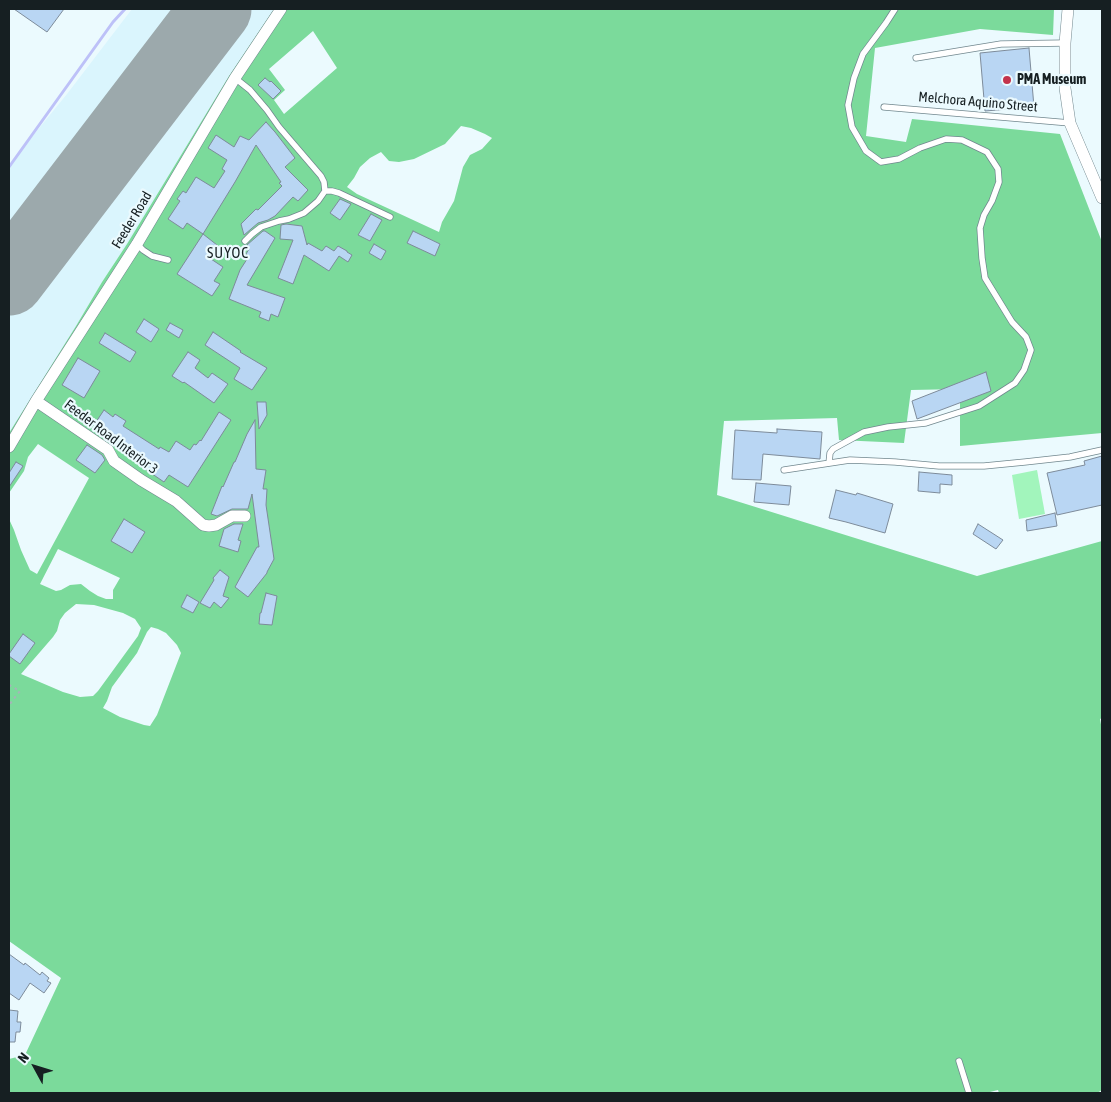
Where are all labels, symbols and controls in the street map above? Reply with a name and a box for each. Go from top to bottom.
place label: PMA Museum [1017,72,1086,88]
marker: PMA Museum [1001,74,1013,86]
street label: Melchora Aquino Street [918,88,1038,116]
street label: Feeder Road [108,188,156,252]
district label: SUYOC [206,244,250,262]
street label: Feeder Road Interior 3 [61,396,161,478]
north arrow [10,1042,60,1092]
text: N [15,1049,32,1066]

